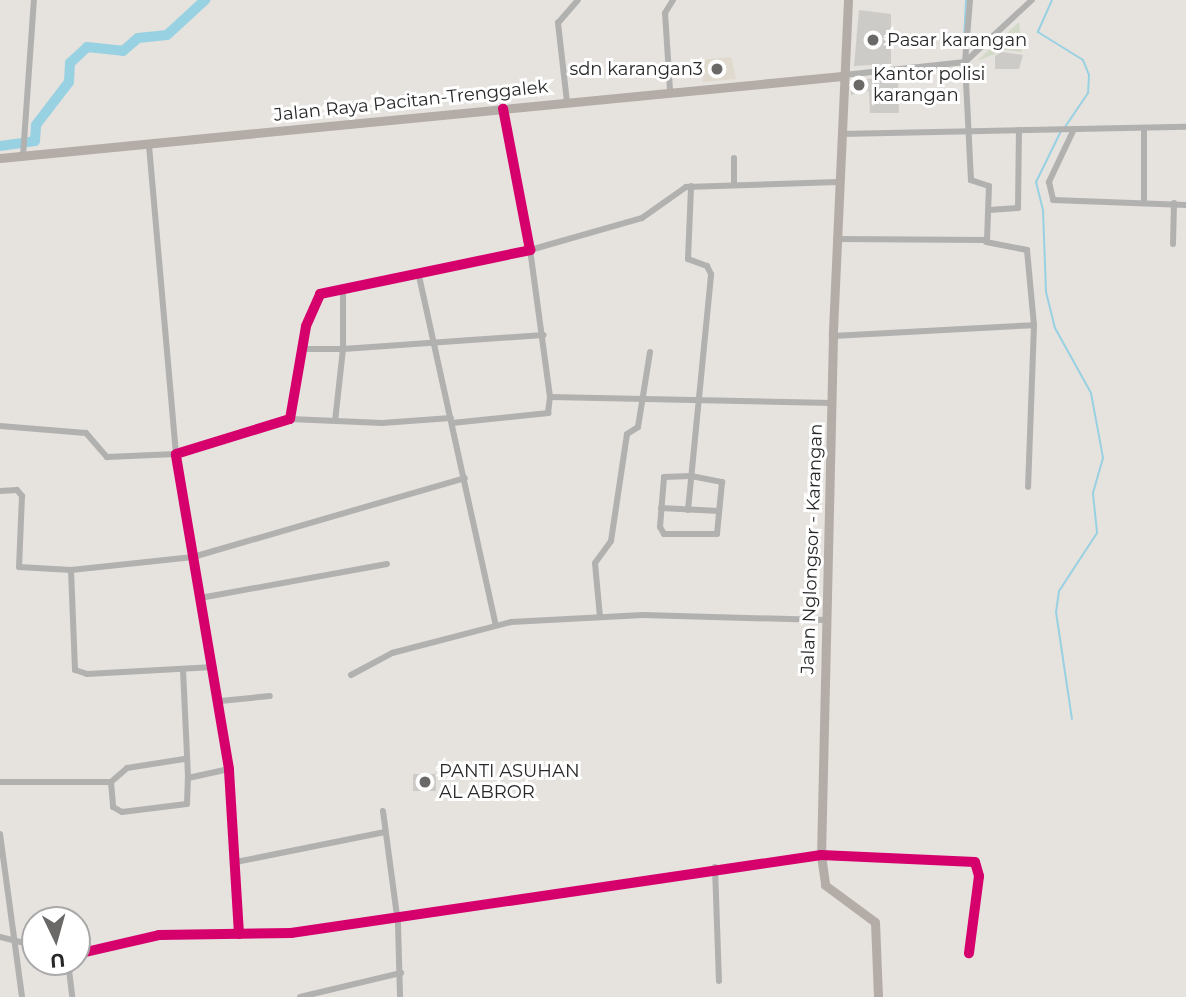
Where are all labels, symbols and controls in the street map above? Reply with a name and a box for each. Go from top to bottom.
place label: Pasar karangan [887,29,1027,51]
marker: Pasar karangan [865,32,881,48]
place label: sdn karangan3 [569,58,703,80]
marker: sdn karangan3 [709,61,725,77]
place label: Kantor polisi karangan [873,64,985,106]
street label: Jalan Raya Pacitan-Trenggalek [273,76,549,126]
marker: Kantor polisi karangan [851,77,867,93]
street label: Jalan Nglongsor - Karangan [797,423,827,675]
place label: PANTI ASUHAN AL ABROR [439,761,580,804]
marker: PANTI ASUHAN AL ABROR [417,774,433,790]
north arrow [21,906,91,976]
text: U [49,948,66,973]

